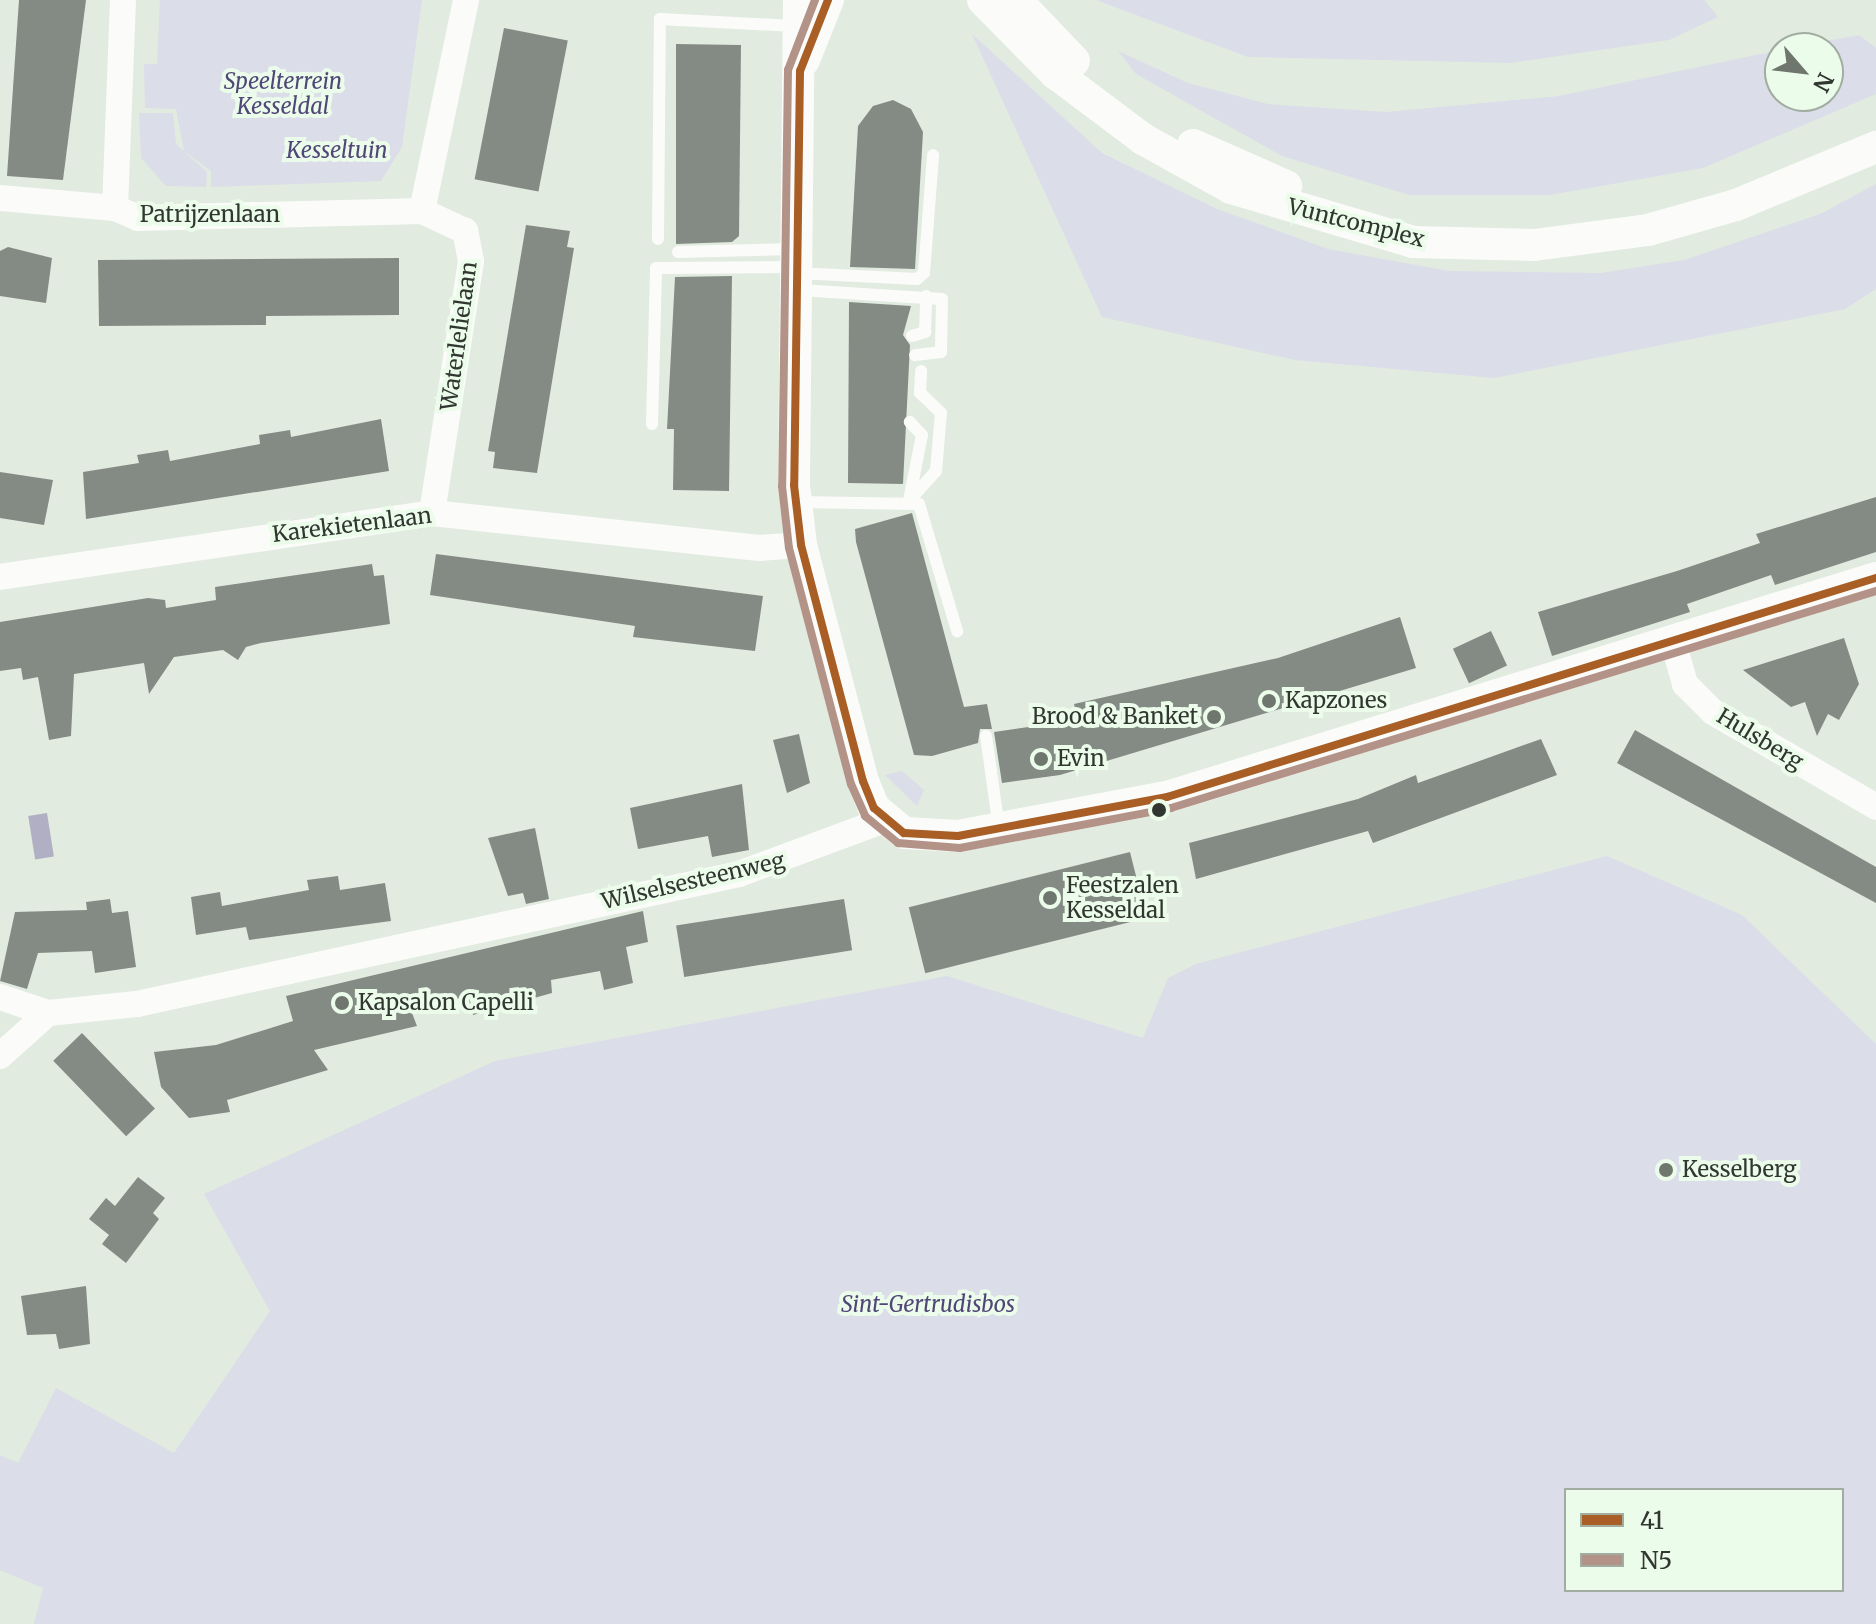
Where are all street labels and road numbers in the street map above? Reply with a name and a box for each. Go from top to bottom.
street label: Vuntcomplex [1285,193,1427,253]
street label: Patrijzenlaan [140,202,280,228]
street label: Waterlelielaan [435,260,483,412]
street label: Karekietenlaan [271,502,433,548]
street label: Hulsberg [1712,703,1808,775]
street label: Wilselsesteenweg [599,847,787,915]

